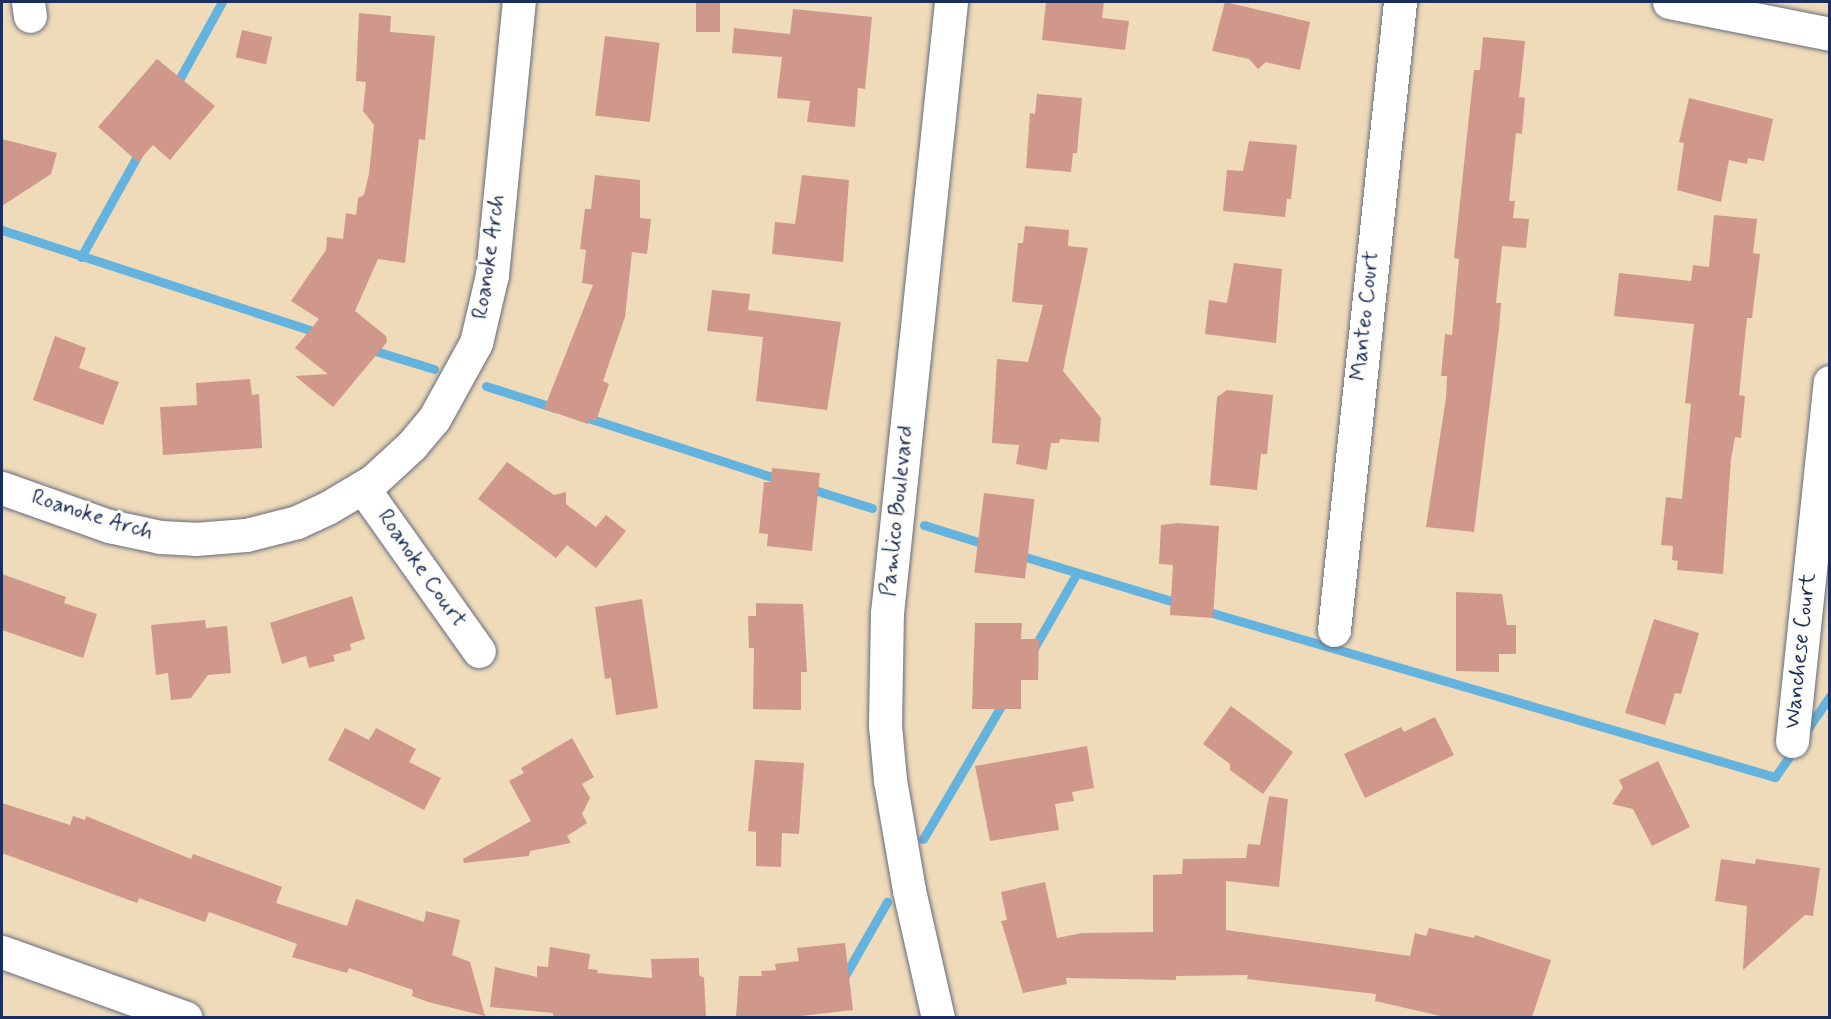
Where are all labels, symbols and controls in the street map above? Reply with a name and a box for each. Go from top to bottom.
street label: Roanoke Arch [468,193,512,321]
street label: Manteo Court [1346,250,1386,382]
street label: Pamlico Boulevard [876,426,920,596]
street label: Roanoke Arch [28,485,156,547]
street label: Roanoke Court [372,507,470,631]
street label: Wanchese Court [1780,573,1822,729]

